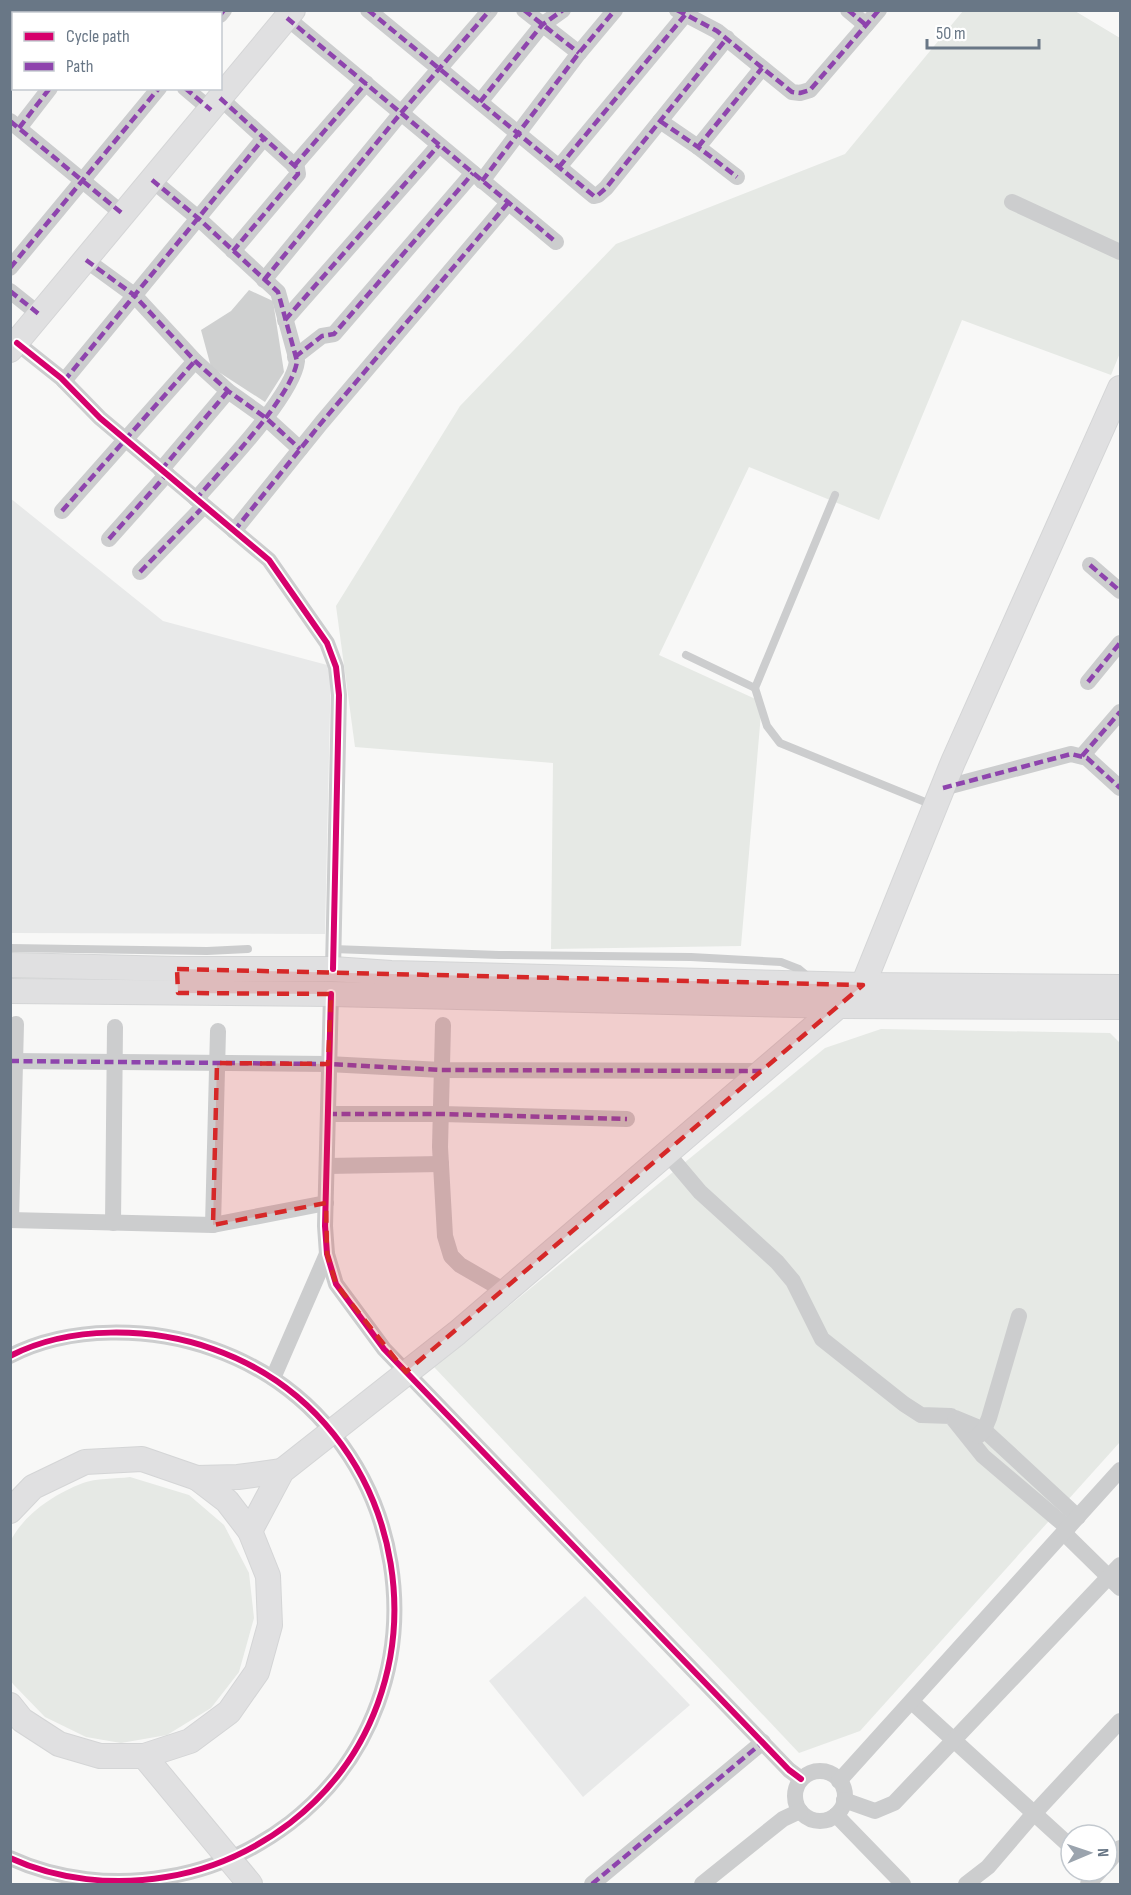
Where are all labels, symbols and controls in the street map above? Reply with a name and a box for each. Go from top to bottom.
legend [12,12,222,90]
scale bar [927,12,1040,50]
text: 50 m [936,23,966,44]
text: Cycle path [66,26,130,47]
text: Path [66,56,94,77]
north arrow [1059,1823,1119,1883]
text: N [1093,1848,1112,1857]

